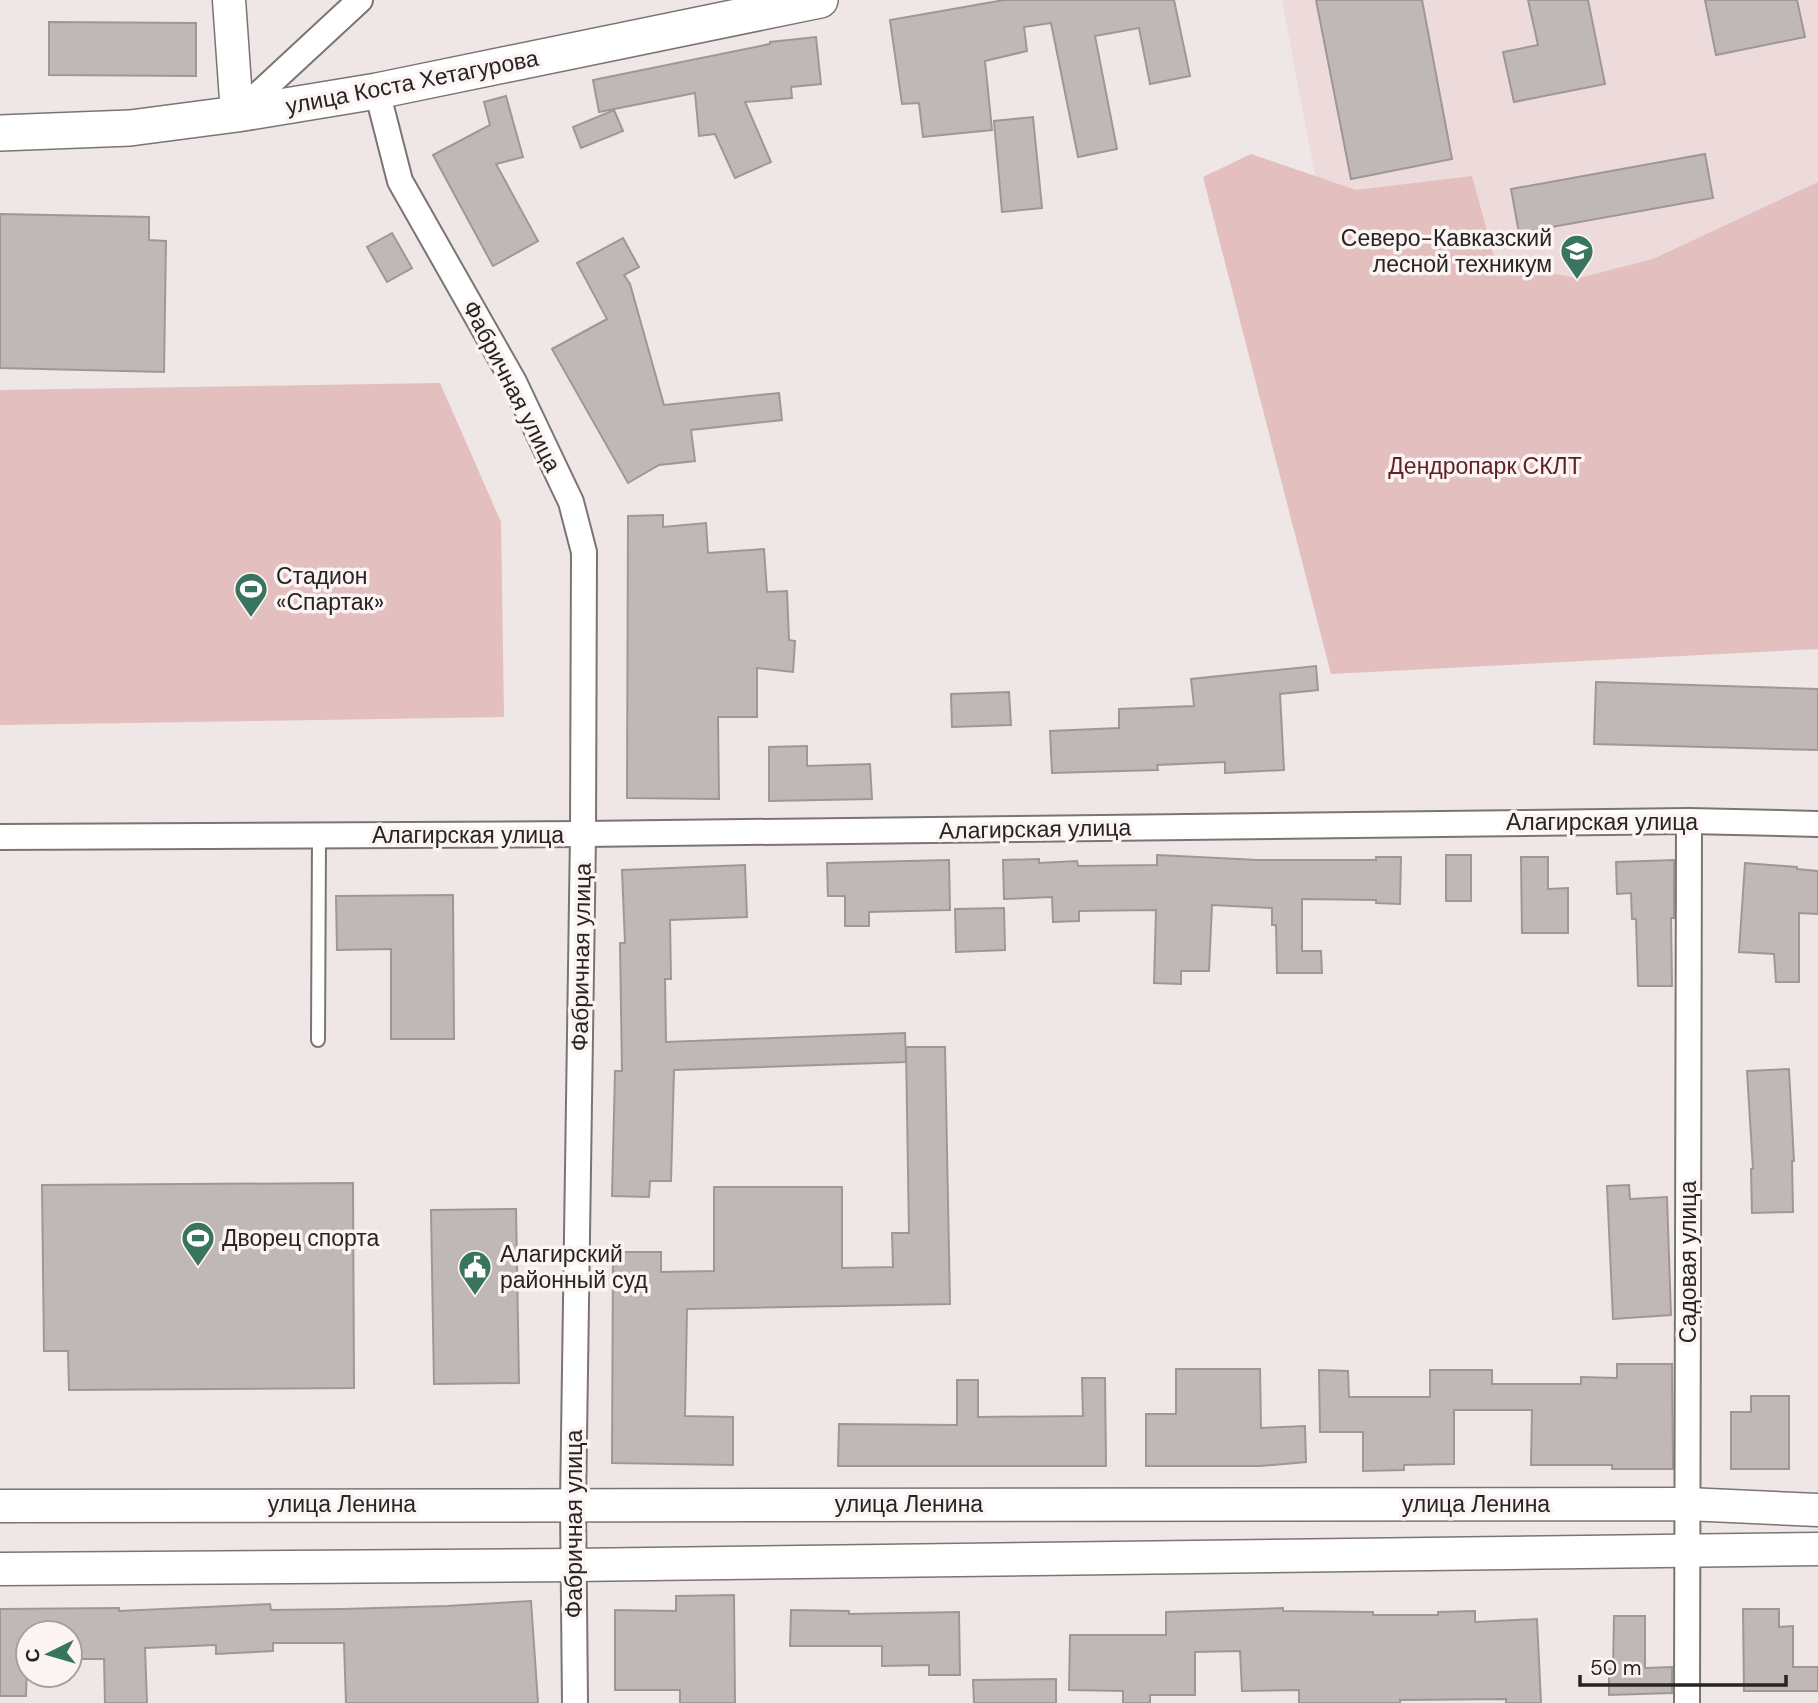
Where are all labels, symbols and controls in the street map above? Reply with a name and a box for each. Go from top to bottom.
street label: улица Коста Хетагурова [283,43,541,121]
place label: Северо-Кавказский лесной техникум [1341,223,1552,279]
school or university icon: Северо-Кавказский лесной техникум [1558,232,1596,281]
street label: Фабричная улица [456,295,568,477]
park label: Дендропарк СКЛТ [1388,451,1582,481]
place label: Стадион «Спартак» [276,561,384,617]
sports icon: Стадион «Спартак» [232,570,270,619]
street label: Алагирская улица [1506,807,1698,837]
street label: Алагирская улица [939,812,1132,846]
street label: Алагирская улица [372,820,564,850]
street label: Фабричная улица [564,862,598,1051]
street label: Садовая улица [1673,1181,1703,1343]
sports icon: Дворец спорта [179,1219,217,1268]
place label: Дворец спорта [222,1223,380,1253]
place label: Алагирский районный суд [500,1239,648,1295]
public building icon: Алагирский районный суд [456,1248,494,1297]
street label: Фабричная улица [559,1430,589,1618]
street label: улица Ленина [268,1489,416,1519]
street label: улица Ленина [835,1489,983,1519]
street label: улица Ленина [1402,1489,1550,1519]
north arrow [14,1619,84,1689]
scale bar [1580,1644,1786,1688]
text: С [19,1647,46,1663]
text: 50 m [1590,1654,1641,1682]

